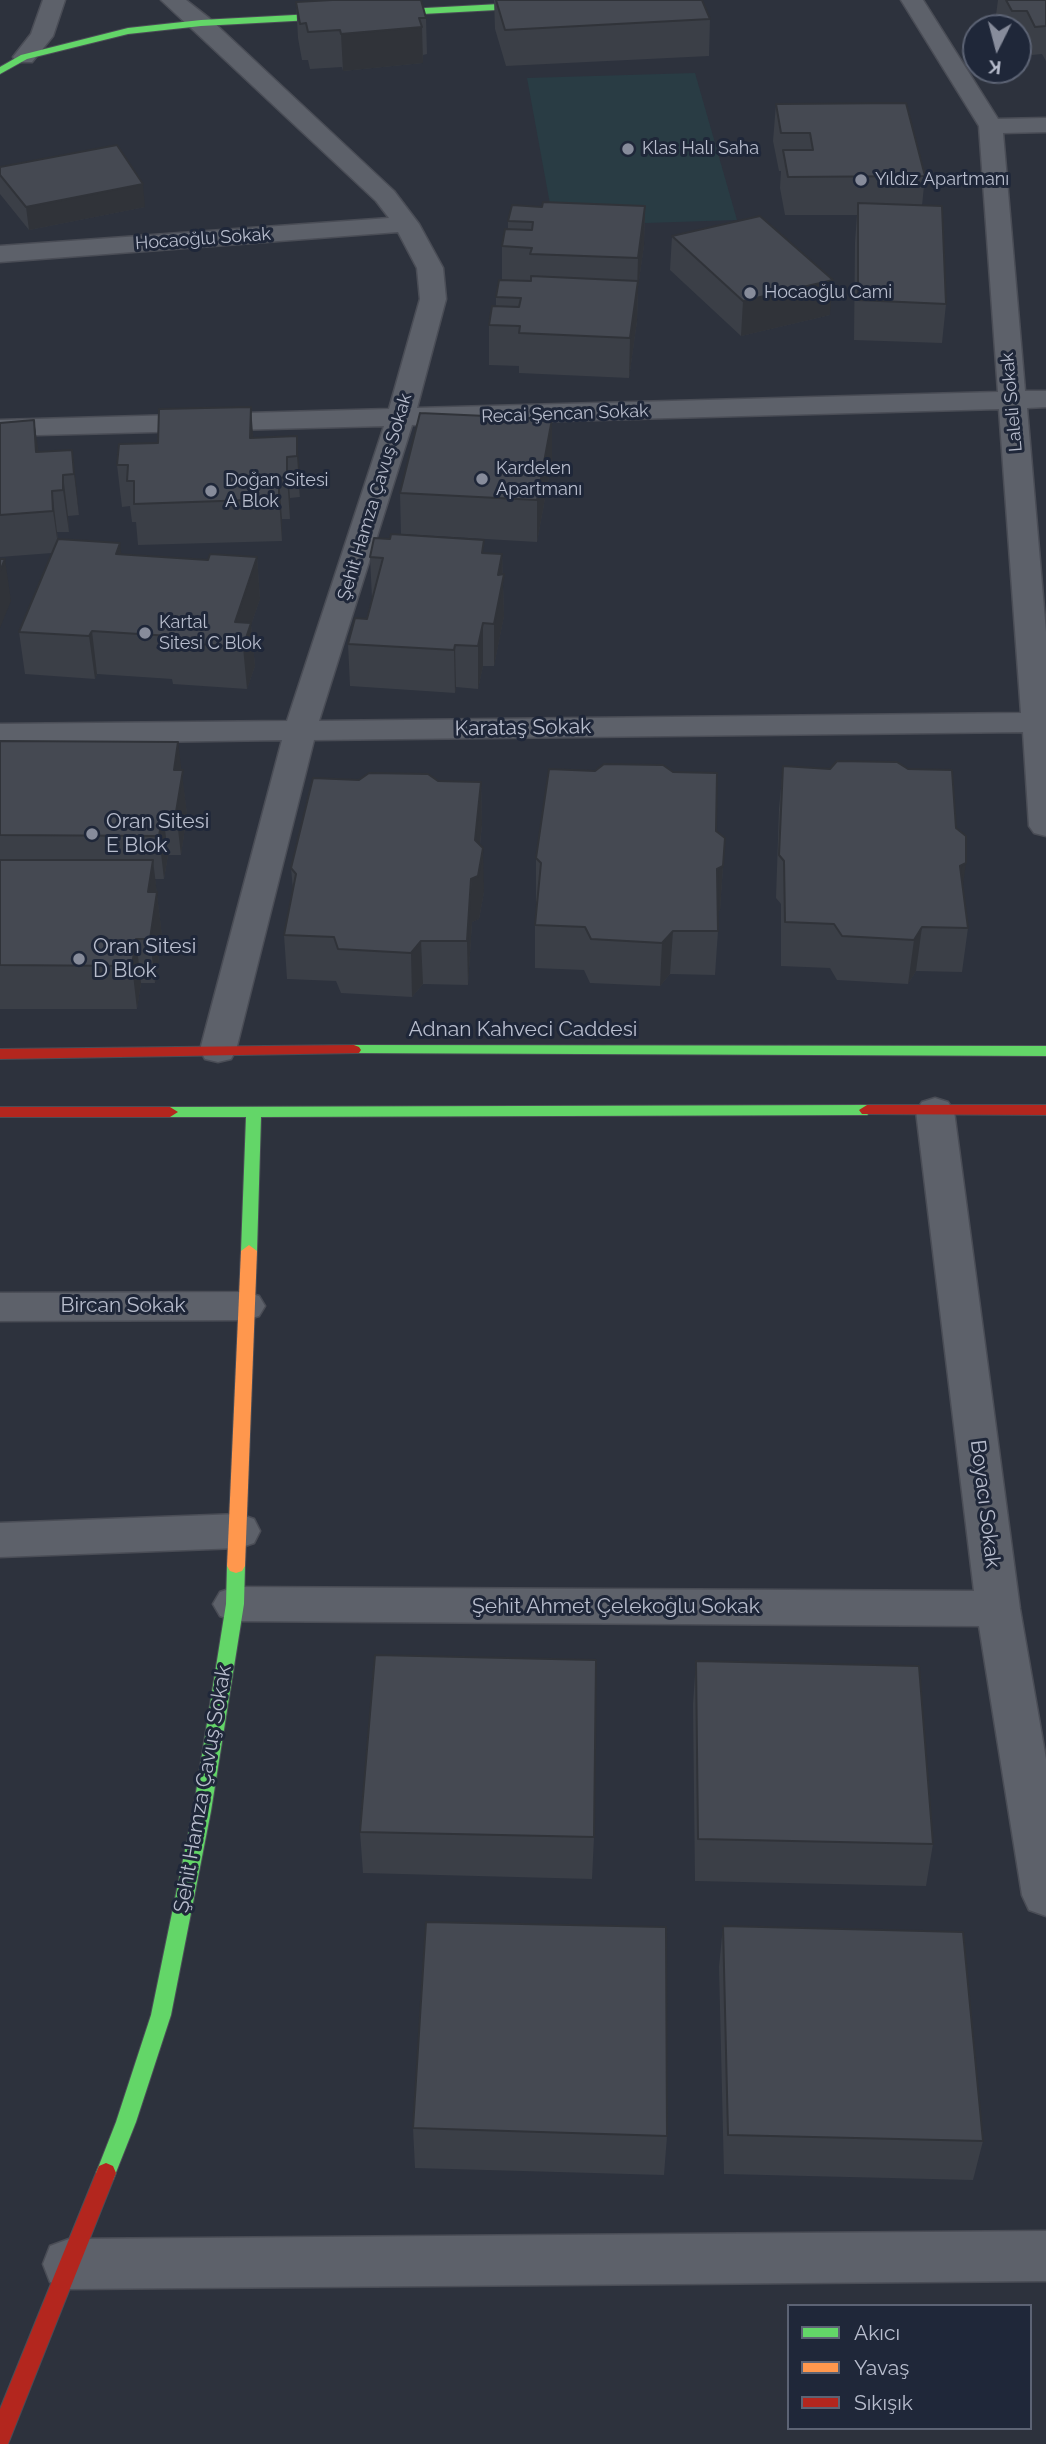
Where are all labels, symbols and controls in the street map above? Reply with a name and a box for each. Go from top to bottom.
north arrow [962,14,1032,84]
text: K [988,56,1002,80]
place label: Klas Halı Saha [642,138,759,160]
marker: Klas Halı Saha [620,141,636,157]
place label: Yıldız Apartmanı [875,169,1009,191]
marker: Yıldız Apartmanı [853,172,869,188]
street label: Hocaoğlu Sokak [134,223,272,255]
place label: Hocaoğlu Cami [764,282,892,304]
marker: Hocaoğlu Cami [742,285,758,301]
street label: Laleli Sokak [997,351,1027,453]
street label: Şehit Hamza Çavuş Sokak [333,391,417,603]
street label: Recai Şencan Sokak [481,400,649,428]
place label: Kardelen Apartmanı [496,458,582,500]
place label: Doğan Sitesi A Blok [225,470,329,512]
marker: Kardelen Apartmanı [474,471,490,487]
marker: Doğan Sitesi A Blok [203,483,219,499]
place label: Kartal Sitesi C Blok [159,612,262,654]
marker: Kartal Sitesi C Blok [137,625,153,641]
street label: Karataş Sokak [455,714,591,742]
place label: Oran Sitesi E Blok [106,809,209,859]
marker: Oran Sitesi E Blok [84,826,100,842]
place label: Oran Sitesi D Blok [93,934,196,984]
marker: Oran Sitesi D Blok [71,951,87,967]
street label: Adnan Kahveci Caddesi [409,1017,637,1043]
street label: Bircan Sokak [60,1293,186,1319]
street label: Boyacı Sokak [965,1438,1005,1570]
street label: Şehit Ahmet Çelekoğlu Sokak [472,1594,760,1620]
street label: Şehit Hamza Çavuş Sokak [169,1663,237,1915]
legend [787,2304,1032,2430]
text: Akıcı [854,2320,900,2345]
text: Yavaş [854,2355,909,2380]
text: Sıkışık [854,2390,913,2415]

